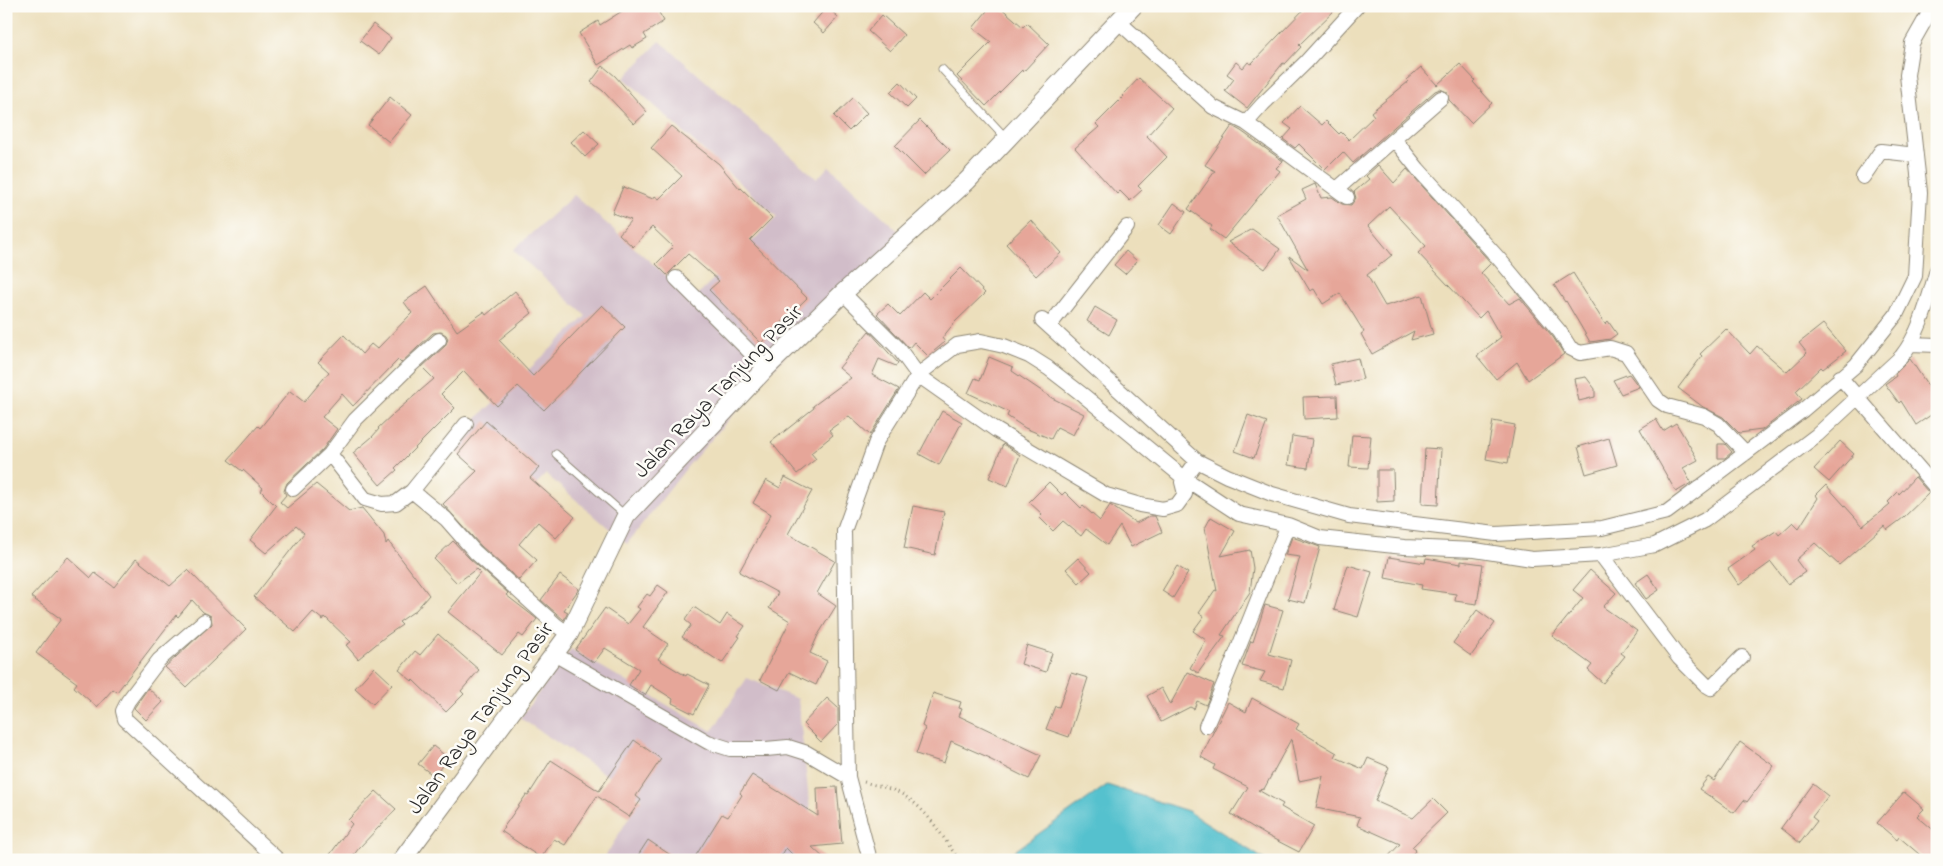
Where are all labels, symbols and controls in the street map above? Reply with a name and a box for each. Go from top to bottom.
street label: Jalan Raya Tanjung Pasir [627,297,812,487]
street label: Jalan Raya Tanjung Pasir [400,615,563,823]

